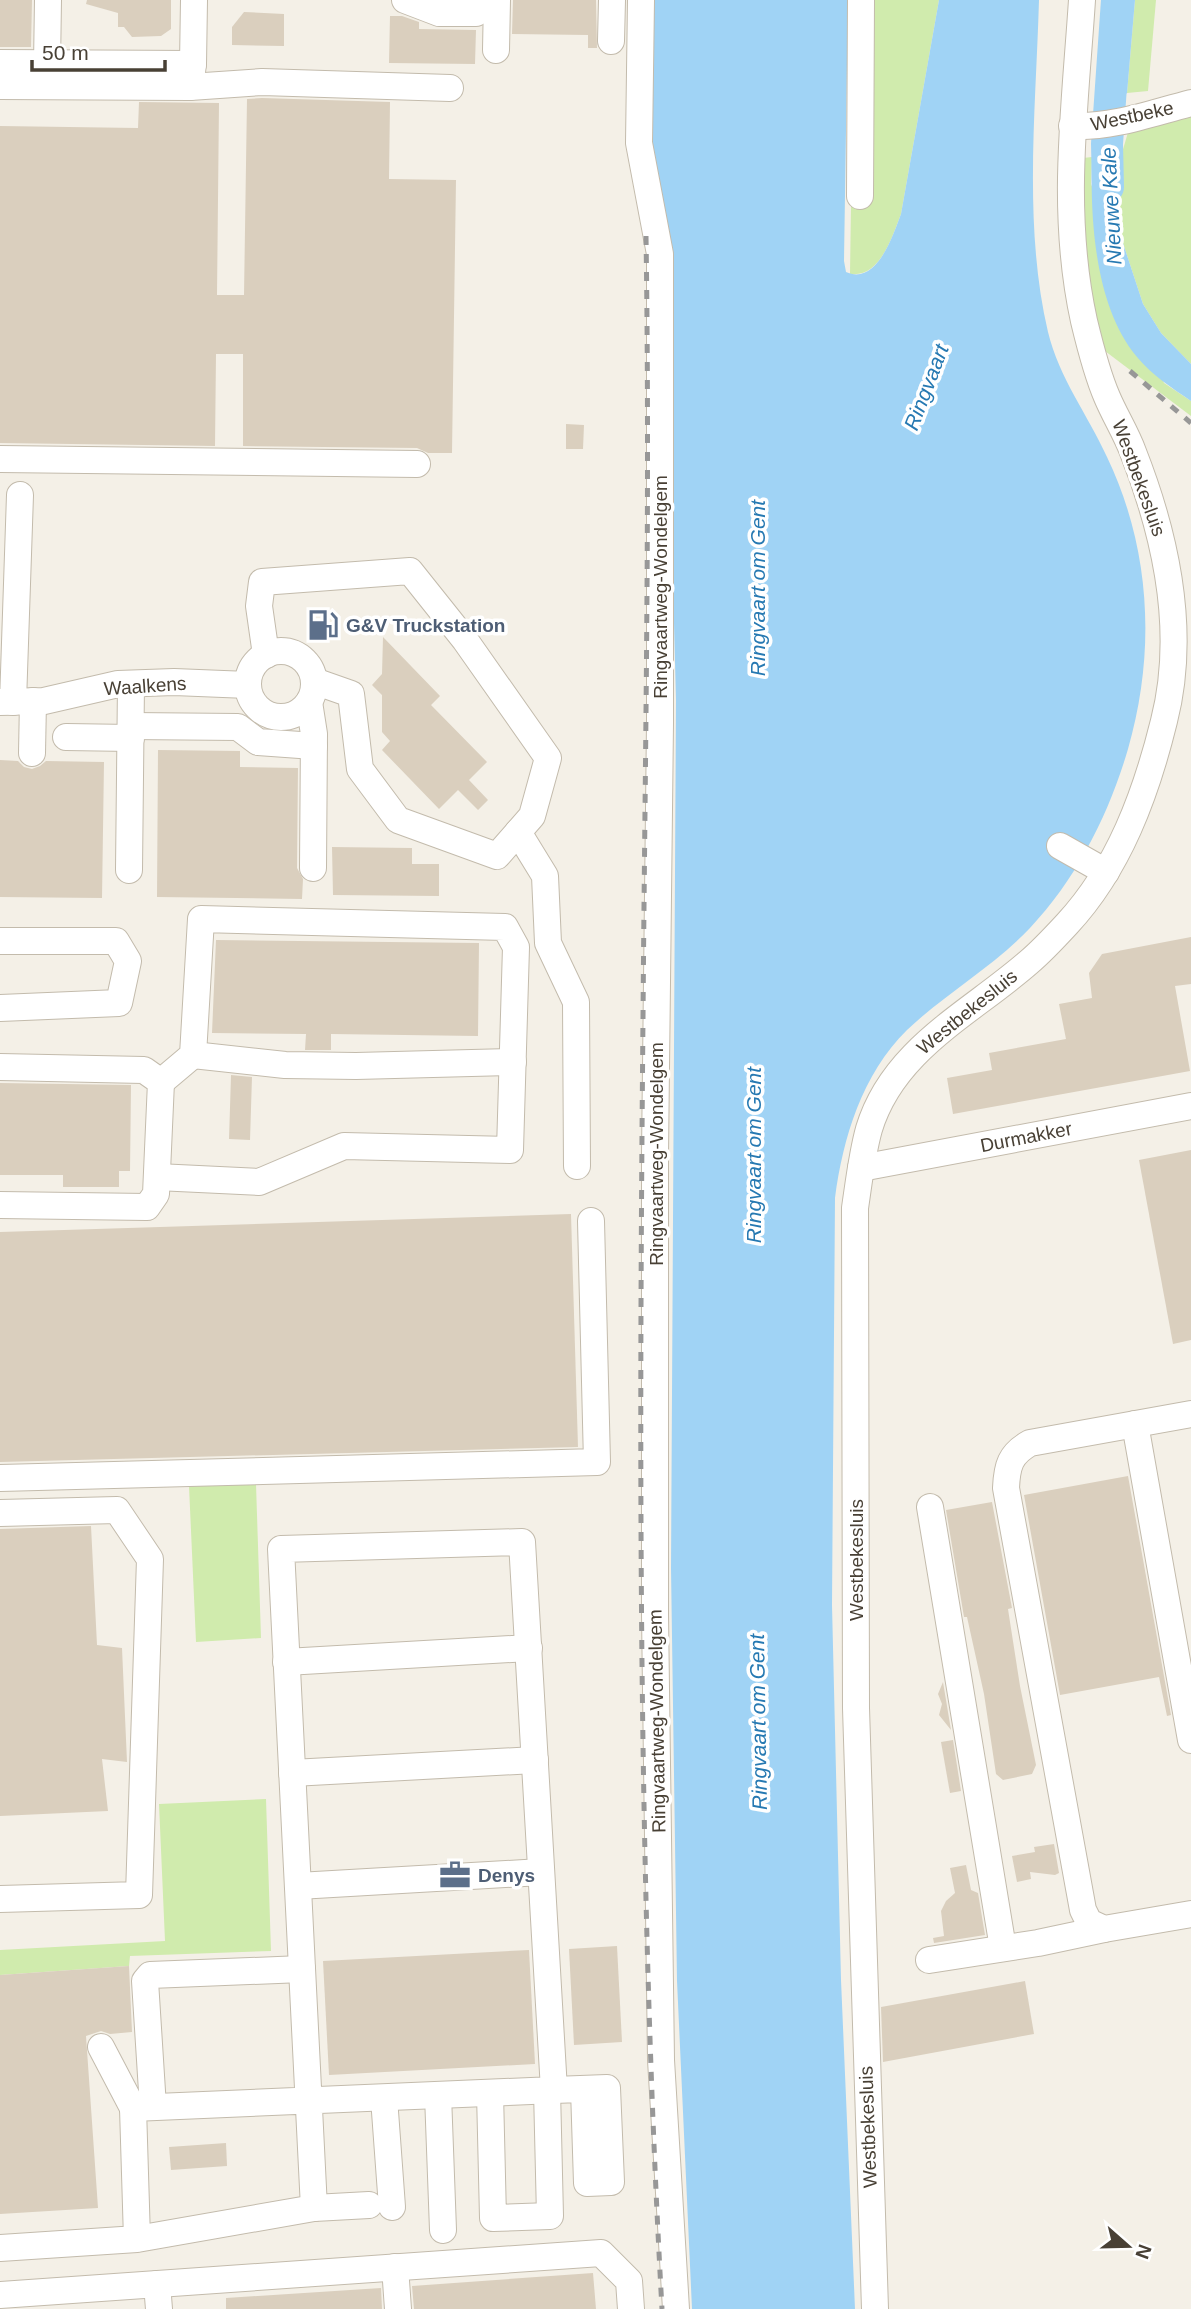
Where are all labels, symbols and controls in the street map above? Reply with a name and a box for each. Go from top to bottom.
scale bar [32,28,164,72]
text: 50 m [42,41,89,64]
street label: Westbeke [1089,97,1175,135]
water label: Nieuwe Kale [1096,147,1126,265]
water label: Ringvaart [899,340,953,433]
street label: Westbekesluis [1108,417,1170,539]
street label: Ringvaartweg-Wondelgem [650,475,671,699]
water label: Ringvaart om Gent [746,499,769,676]
fuel station icon: G&V Truckstation [306,608,340,642]
place label: G&V Truckstation [346,615,505,636]
street label: Waalkens [103,673,187,699]
street label: Westbekesluis [913,965,1021,1059]
street label: Ringvaartweg-Wondelgem [646,1042,667,1266]
water label: Ringvaart om Gent [742,1066,765,1243]
street label: Durmakker [978,1118,1074,1156]
street label: Westbekesluis [846,1499,867,1621]
street label: Ringvaartweg-Wondelgem [645,1609,669,1833]
water label: Ringvaart om Gent [745,1633,771,1810]
office icon: Denys [438,1858,472,1892]
place label: Denys [478,1865,535,1886]
street label: Westbekesluis [855,2066,881,2188]
north arrow [1093,2211,1163,2281]
text: N [1131,2242,1156,2262]

